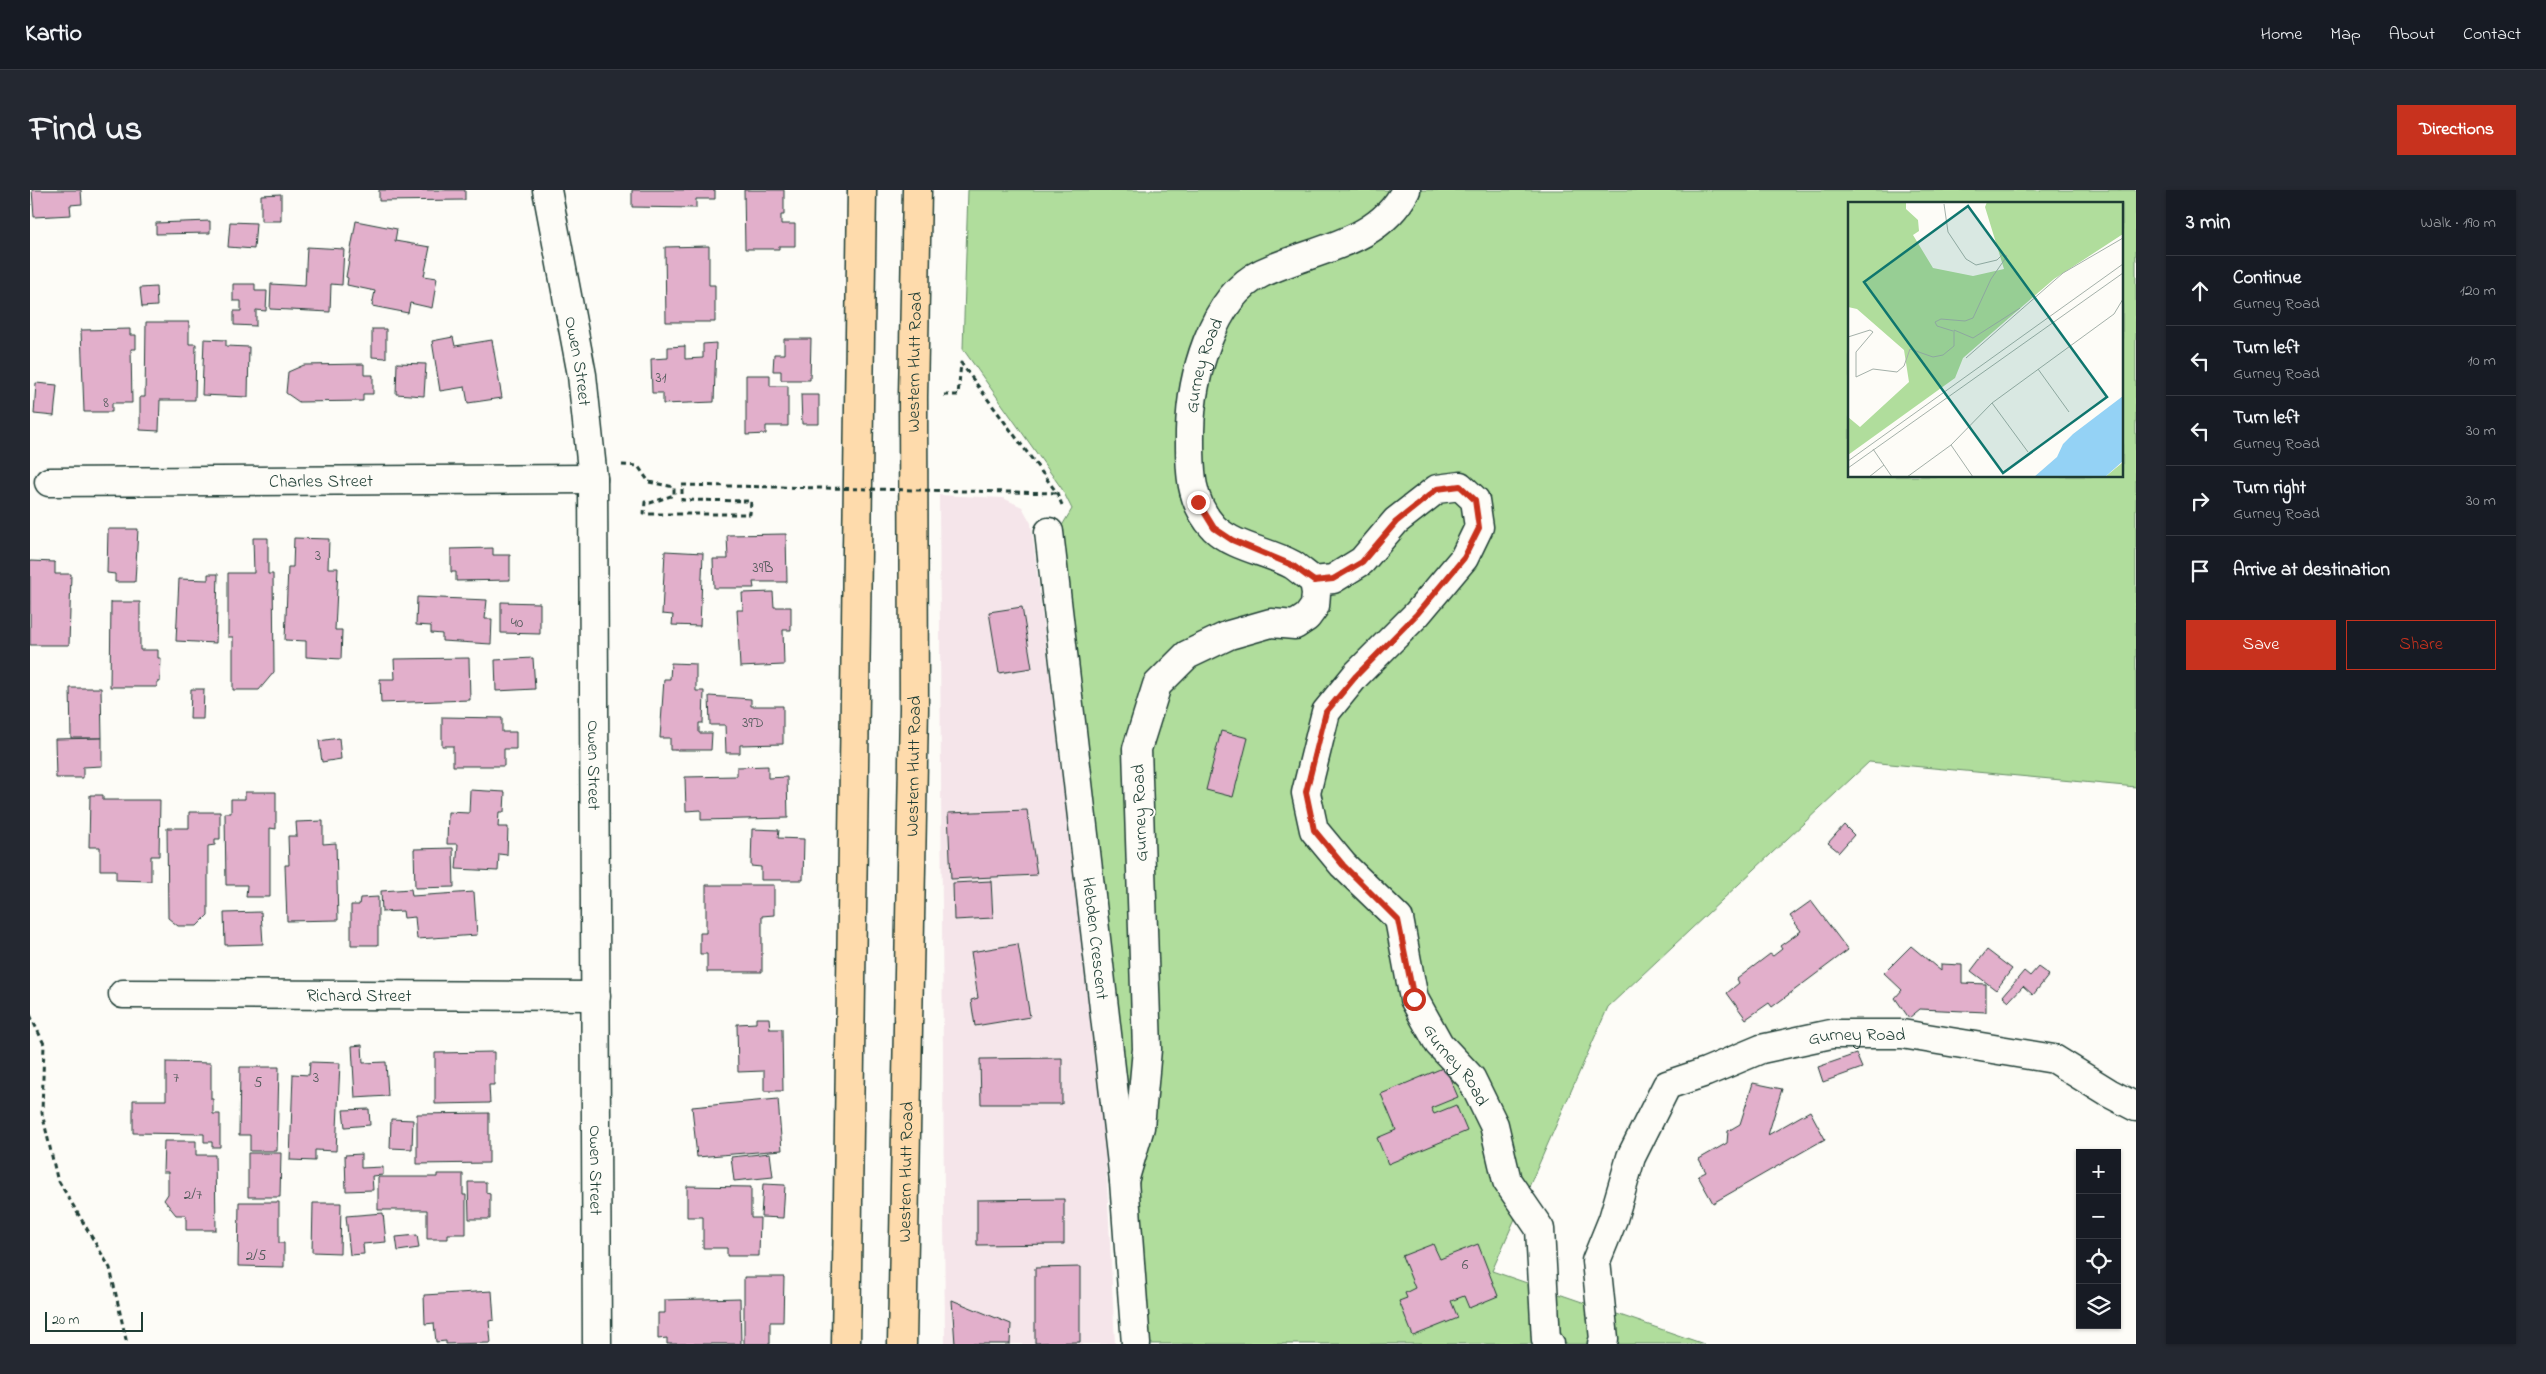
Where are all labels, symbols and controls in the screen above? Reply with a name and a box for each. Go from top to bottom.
text: Kartio [25,17,82,52]
text: Home [2261,22,2302,48]
text: Map [2330,22,2361,48]
text: About [2389,22,2435,48]
text: Contact [2463,22,2521,48]
text: Find us [30,105,142,156]
button: Directions [2397,105,2516,155]
inset map [1848,202,2124,478]
text: 3 min [2186,208,2230,238]
text: Walk · 190 m [2421,211,2496,235]
text: Continue [2233,265,2301,292]
icon: ahead [2186,277,2214,305]
text: 120 m [2460,279,2496,303]
street label: Western Hutt Road [902,291,930,433]
text: Gurney Road [2233,292,2320,316]
street label: Owen Street [556,314,596,407]
street label: Gurney Road [1180,314,1231,414]
text: Turn left [2233,335,2300,362]
icon: left [2186,347,2214,375]
text: 10 m [2468,349,2496,373]
text: Gurney Road [2233,362,2320,386]
house number: 31 [656,367,667,389]
house number: 8 [103,392,109,414]
text: Turn left [2233,405,2300,432]
icon: left [2186,417,2214,445]
text: 30 m [2466,419,2496,443]
text: Gurney Road [2233,432,2320,456]
street label: Charles Street [269,469,373,496]
text: Turn right [2233,475,2306,502]
icon: right [2186,487,2214,515]
text: 30 m [2466,489,2496,513]
route end [1187,491,1210,514]
text: Gurney Road [2233,502,2320,526]
house number: 3 [315,545,321,567]
house number: 39B [753,557,773,579]
icon: arrive [2186,557,2214,585]
text: Arrive at destination [2233,557,2390,584]
house number: 40 [511,612,524,634]
button: Save [2186,620,2336,670]
button: Share [2346,620,2496,670]
street label: Western Hutt Road [901,696,929,837]
house number: 39D [742,712,764,734]
street label: Owen Street [579,720,606,810]
street label: Gurney Road [1126,764,1156,862]
street label: Hebden Crescent [1074,876,1114,1001]
street label: Richard Street [306,984,412,1010]
route start [1403,988,1426,1011]
street label: Gurney Road [1415,1020,1494,1111]
street label: Gurney Road [1806,1023,1905,1054]
house number: 7 [173,1067,179,1089]
house number: 3 [313,1067,319,1089]
house number: 5 [254,1072,263,1094]
street label: Western Hutt Road [893,1101,922,1243]
street label: Owen Street [581,1125,607,1215]
map controls [2076,1149,2121,1329]
button: + [2076,1149,2121,1194]
house number: 2/7 [184,1184,202,1206]
button: − [2076,1194,2121,1239]
button: locate [2076,1239,2121,1284]
house number: 2/5 [246,1245,267,1267]
house number: 6 [1462,1254,1469,1276]
button: layers [2076,1284,2121,1329]
scale bar [45,1309,142,1332]
text: 20 m [52,1310,79,1331]

